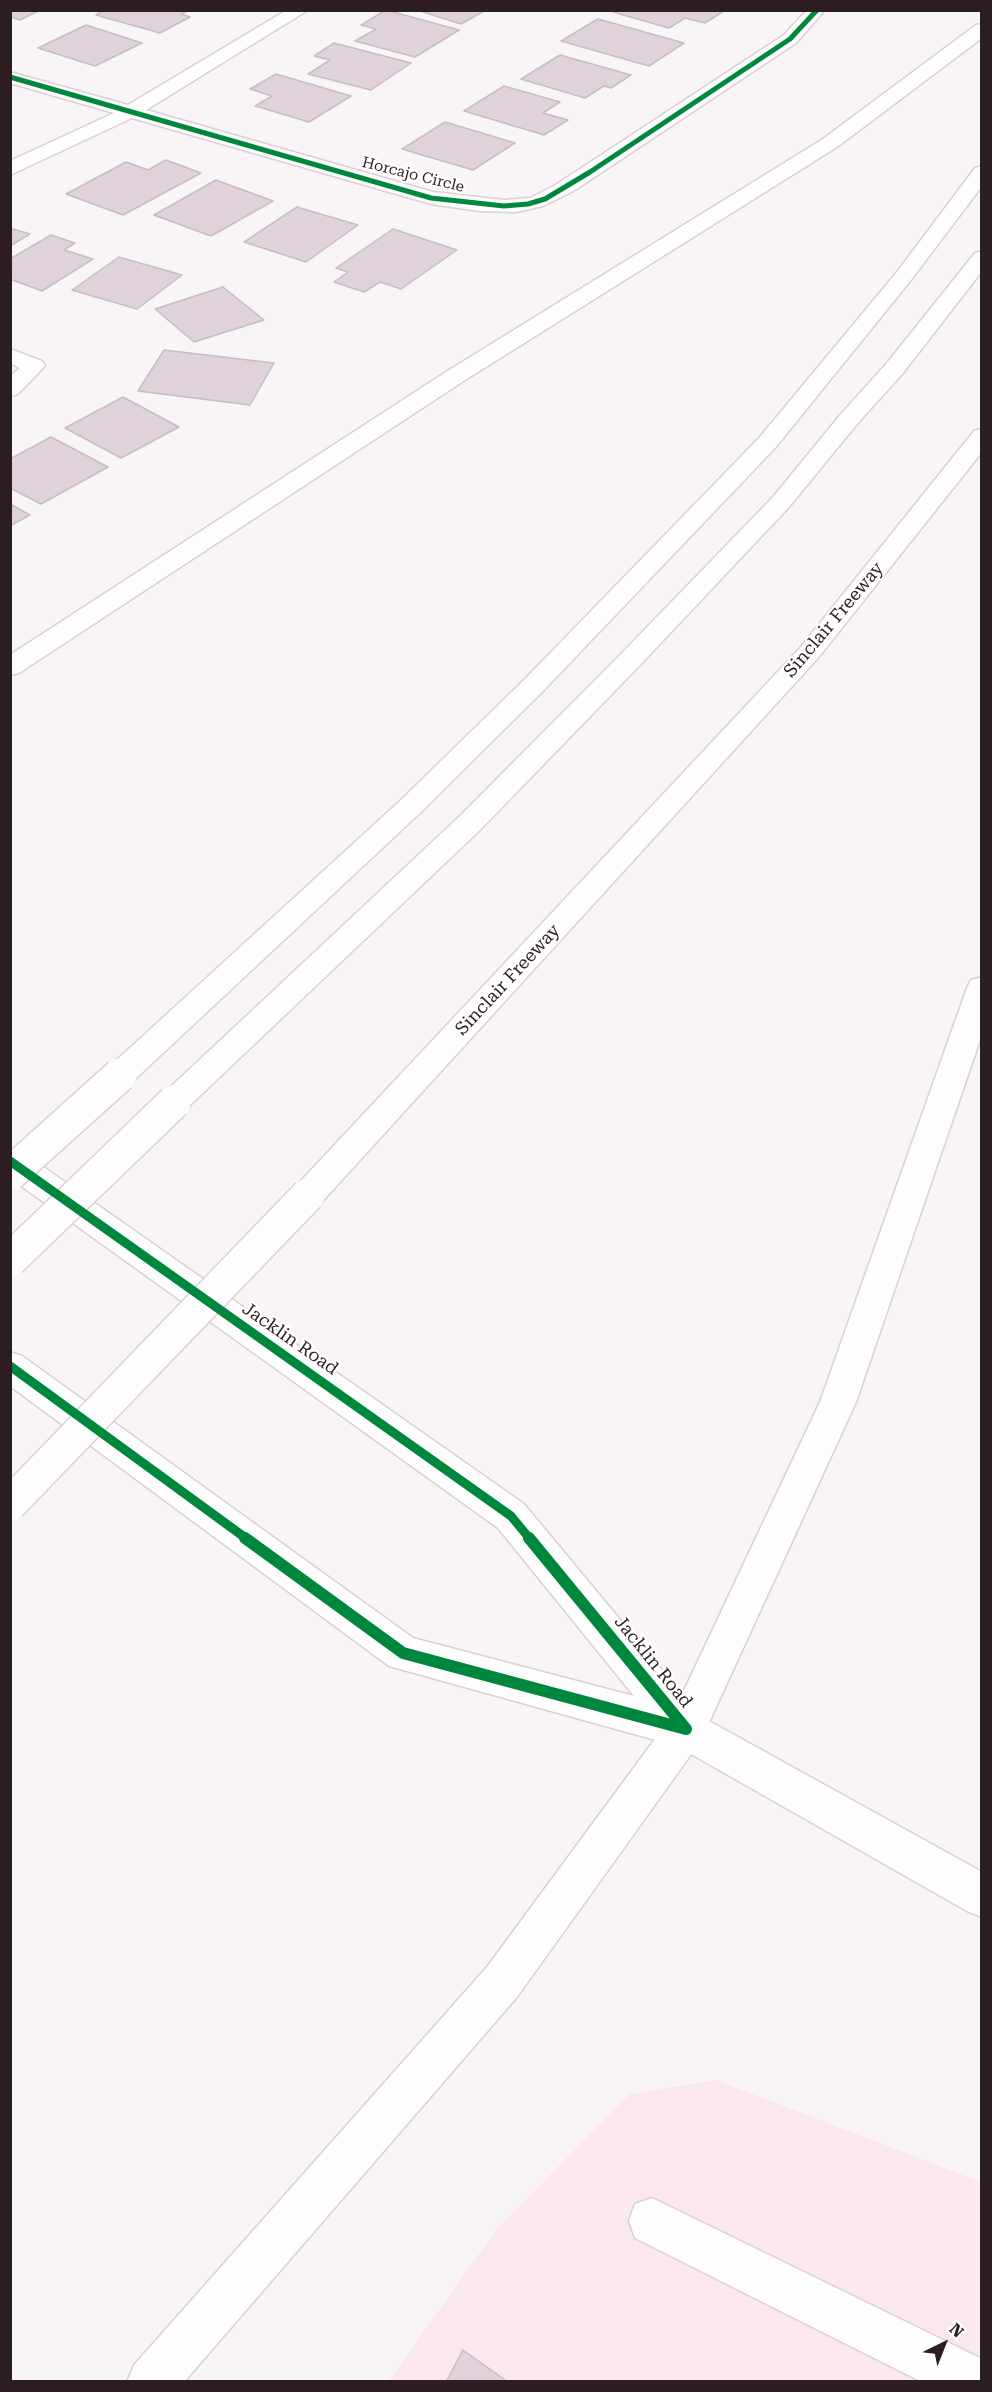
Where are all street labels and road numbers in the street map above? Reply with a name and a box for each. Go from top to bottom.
street label: Horcajo Circle [360,154,466,196]
street label: Sinclair Freeway [780,558,888,682]
street label: Sinclair Freeway [451,920,565,1040]
street label: Jacklin Road [238,1298,342,1380]
street label: Jacklin Road [609,1612,697,1712]

